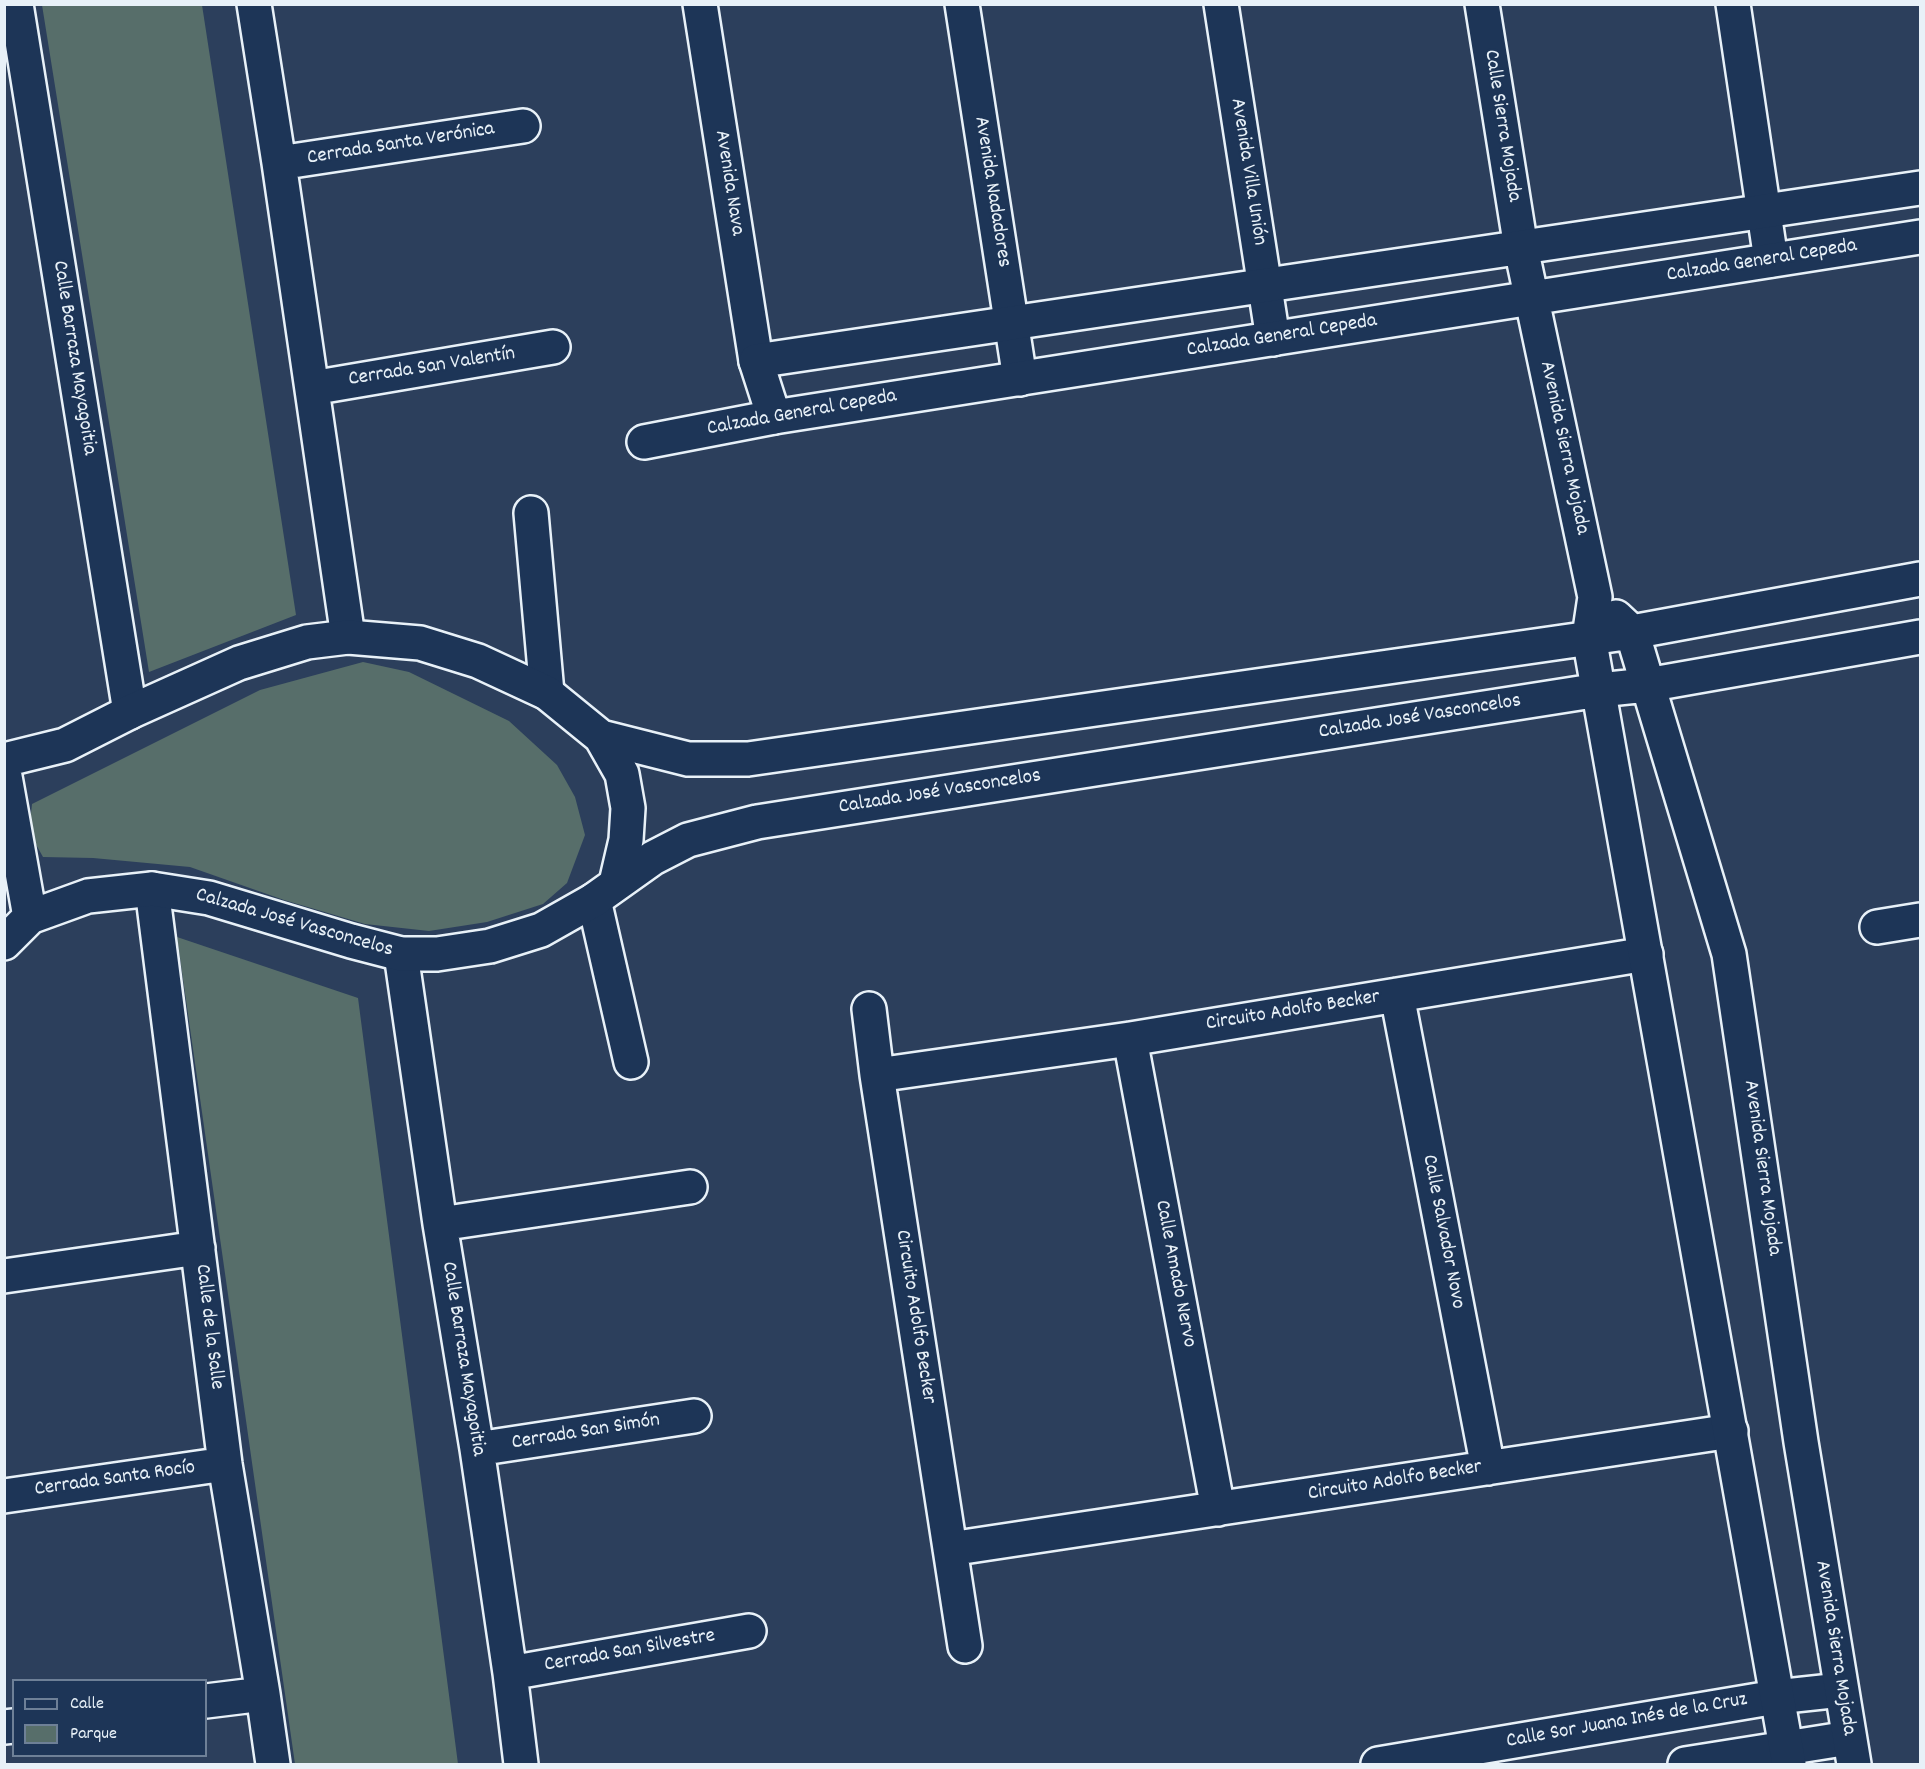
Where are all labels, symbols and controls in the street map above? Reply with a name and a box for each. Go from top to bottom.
street label: Calle Sierra Mojada [1477,48,1525,204]
street label: Avenida Villa Unión [1223,97,1271,247]
street label: Avenida Nadadores [967,115,1015,269]
street label: Cerrada Santa Verónica [306,118,496,172]
street label: Avenida Nava [707,129,749,237]
street label: Calzada General Cepeda [1665,235,1859,289]
street label: Calle Barraza Mayagoitia [45,259,101,457]
street label: Calzada General Cepeda [1185,310,1379,364]
street label: Cerrada San Valentín [347,342,517,394]
street label: Avenida Sierra Mojada [1532,359,1594,537]
street label: Calzada General Cepeda [705,385,899,443]
street label: Calzada José Vasconcelos [1317,690,1523,746]
street label: Calzada José Vasconcelos [837,765,1043,821]
street label: Calzada José Vasconcelos [192,884,396,964]
street label: Circuito Adolfo Becker [1204,986,1382,1038]
street label: Avenida Sierra Mojada [1736,1079,1786,1257]
street label: Calle Salvador Novo [1415,1153,1469,1311]
street label: Calle Amado Nervo [1147,1198,1201,1350]
street label: Circuito Adolfo Becker [888,1228,940,1406]
street label: Calle Barraza Mayagoitia [434,1260,490,1458]
street label: Calle de la Salle [188,1263,228,1391]
street label: Cerrada San Simón [510,1409,662,1457]
street label: Cerrada Santa Rocío [33,1456,197,1504]
street label: Circuito Adolfo Becker [1306,1456,1484,1508]
street label: Avenida Sierra Mojada [1808,1559,1860,1737]
street label: Cerrada San Silvestre [543,1625,717,1679]
legend [12,1679,207,1757]
street label: Calle Sor Juana Inés de la Cruz [1505,1688,1749,1756]
text: Calle [70,1692,104,1717]
text: Parque [70,1722,117,1747]

